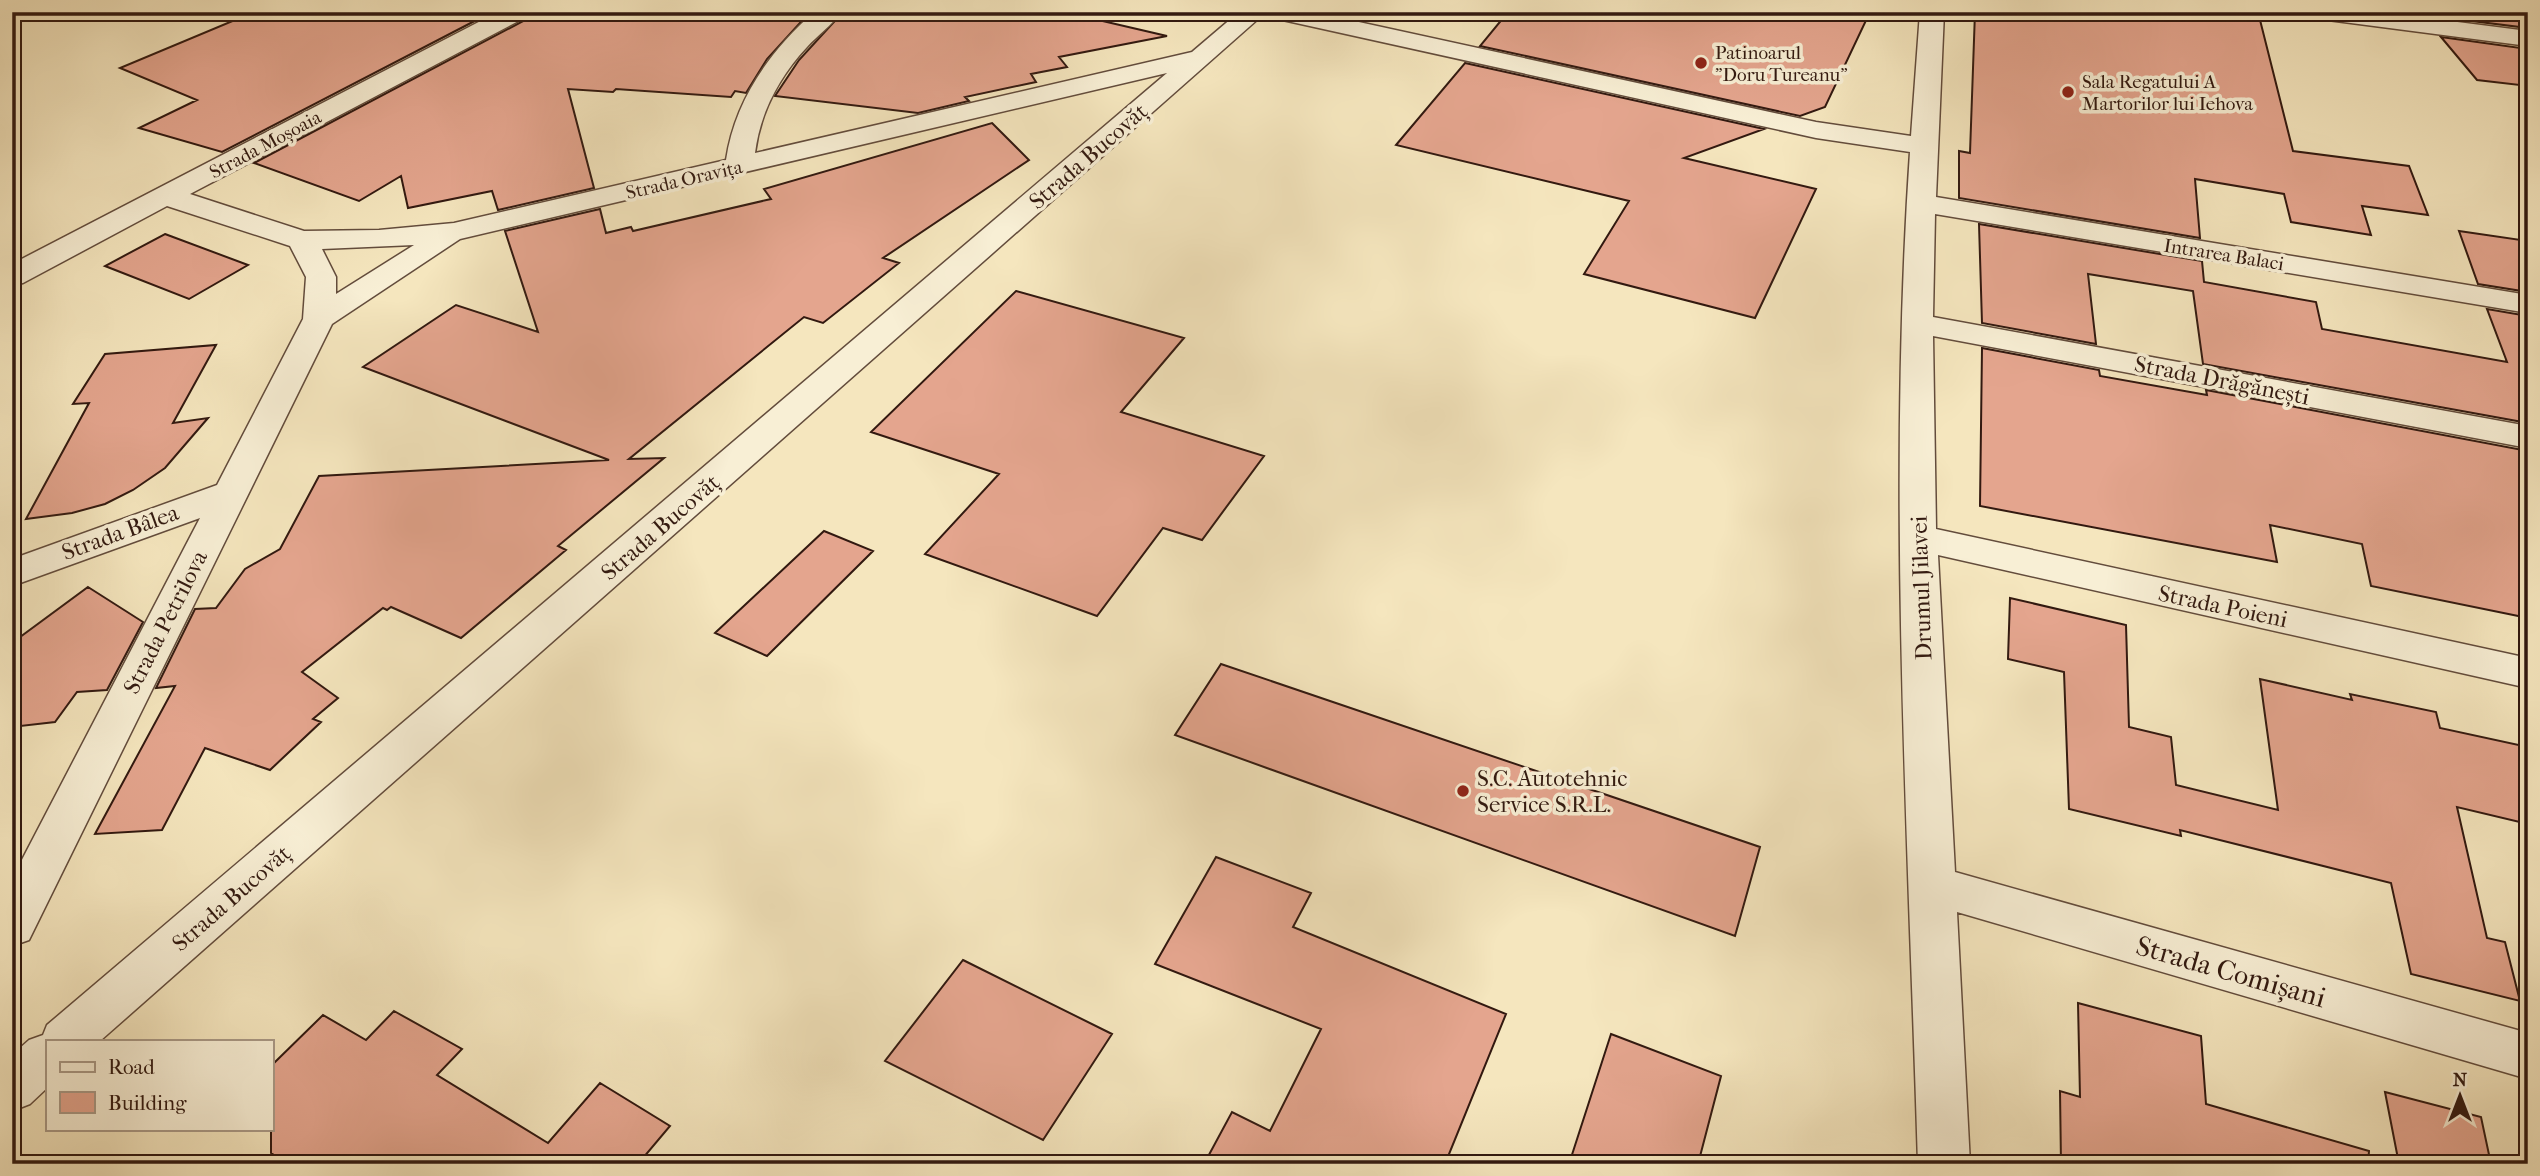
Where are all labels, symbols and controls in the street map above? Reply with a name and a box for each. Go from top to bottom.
place label: Patinoarul "Doru Tureanu" [1715,42,1848,86]
marker: Patinoarul "Doru Tureanu" [1693,55,1709,71]
place label: Sala Regatului A Martorilor lui Iehova [2082,71,2253,115]
marker: Sala Regatului A Martorilor lui Iehova [2060,84,2076,100]
street label: Strada Bucovăț [1024,98,1153,215]
street label: Strada Moșoaia [206,106,325,184]
street label: Strada Oravița [624,156,745,204]
street label: Intrarea Balaci [2162,235,2286,275]
street label: Strada Drăgănești [2132,350,2312,411]
street label: Strada Bucovăț [596,469,725,586]
street label: Strada Bâlea [58,499,183,566]
street label: Drumul Jilavei [1905,515,1938,661]
street label: Strada Petrilova [118,546,213,699]
street label: Strada Poieni [2156,580,2290,633]
place label: S.C. Autotehnic Service S.R.L. [1477,765,1627,818]
marker: S.C. Autotehnic Service S.R.L. [1455,783,1471,799]
street label: Strada Bucovăț [167,840,296,957]
street label: Strada Comișani [2132,929,2330,1014]
legend [46,1040,273,1130]
text: Road [108,1055,155,1079]
north arrow [2424,1060,2494,1130]
text: N [2453,1069,2468,1091]
text: Building [108,1091,187,1115]

